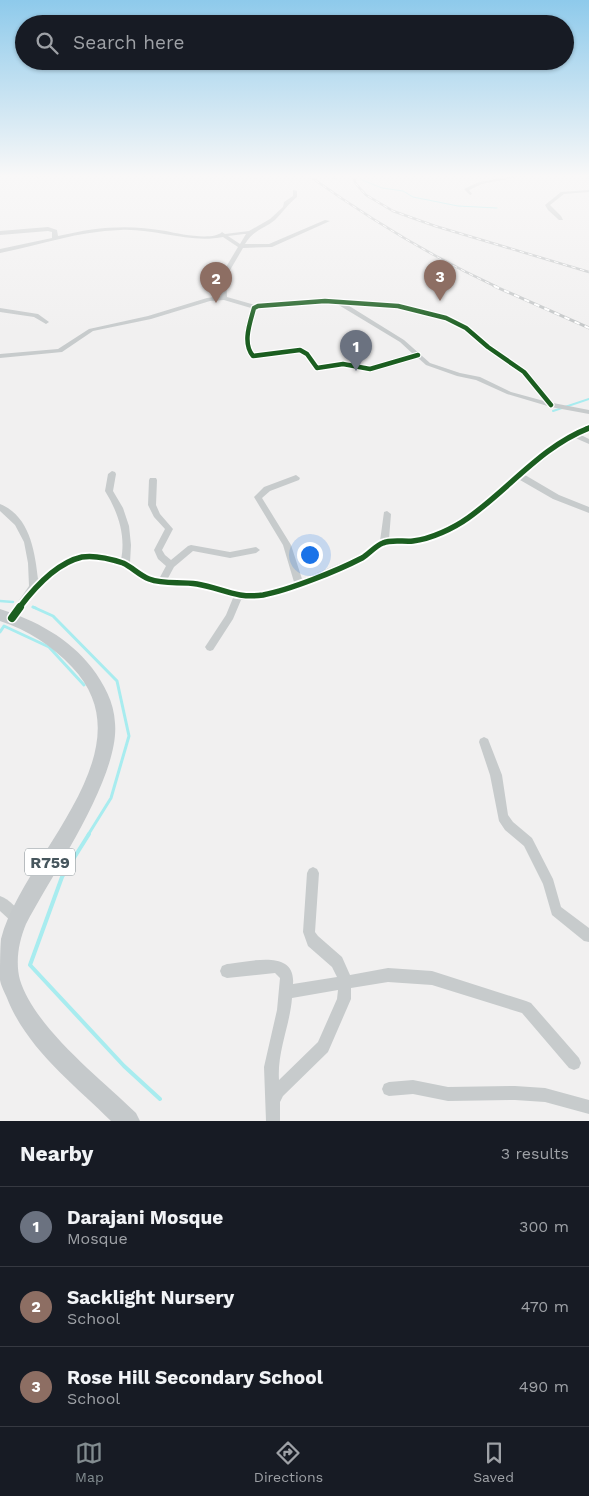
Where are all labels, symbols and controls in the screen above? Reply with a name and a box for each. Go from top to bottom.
search box [15,15,574,70]
icon: search [33,29,61,57]
text: Search here [73,31,184,54]
pin: 3 [424,260,456,301]
pin: 2 [200,262,232,303]
pin: 1 [340,330,372,371]
your location [297,542,323,568]
road number: R759 [25,849,75,876]
text: Nearby [20,1141,93,1166]
text: 3 results [501,1144,569,1163]
text: Darajani Mosque [67,1206,223,1229]
text: 1 [33,1217,39,1236]
text: 300 m [519,1217,569,1236]
text: Mosque [67,1229,128,1248]
text: Sacklight Nursery [67,1286,234,1309]
text: 2 [31,1297,41,1316]
text: 470 m [521,1297,569,1316]
text: School [67,1309,120,1328]
text: Rose Hill Secondary School [67,1366,323,1389]
text: 3 [31,1377,41,1396]
text: 490 m [519,1377,569,1396]
text: School [67,1389,120,1408]
tab: Map [75,1439,104,1485]
tab: Directions [254,1439,323,1485]
tab: Saved [473,1439,514,1485]

